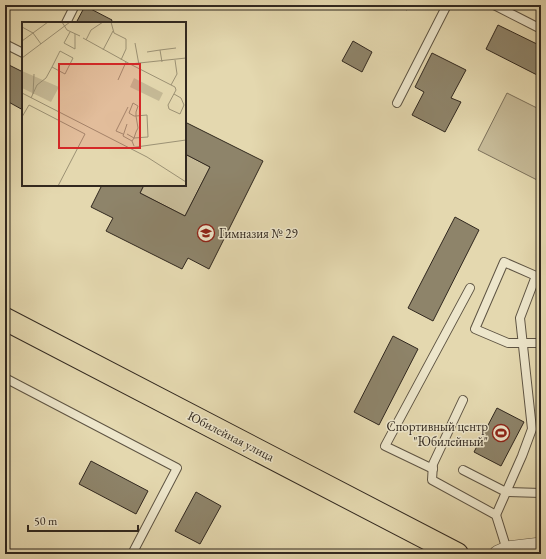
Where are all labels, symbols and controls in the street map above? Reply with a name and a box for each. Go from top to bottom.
inset map [22,22,186,186]
school or university icon: Гимназия № 29 [196,223,216,243]
place label: Гимназия № 29 [219,225,299,242]
street label: Юбилейная улица [185,407,278,466]
place label: Спортивный центр "Юбилейный" [387,418,488,450]
sports icon: Спортивный центр "Юбилейный" [491,423,511,443]
scale bar [28,507,138,533]
text: 50 m [34,513,58,529]

